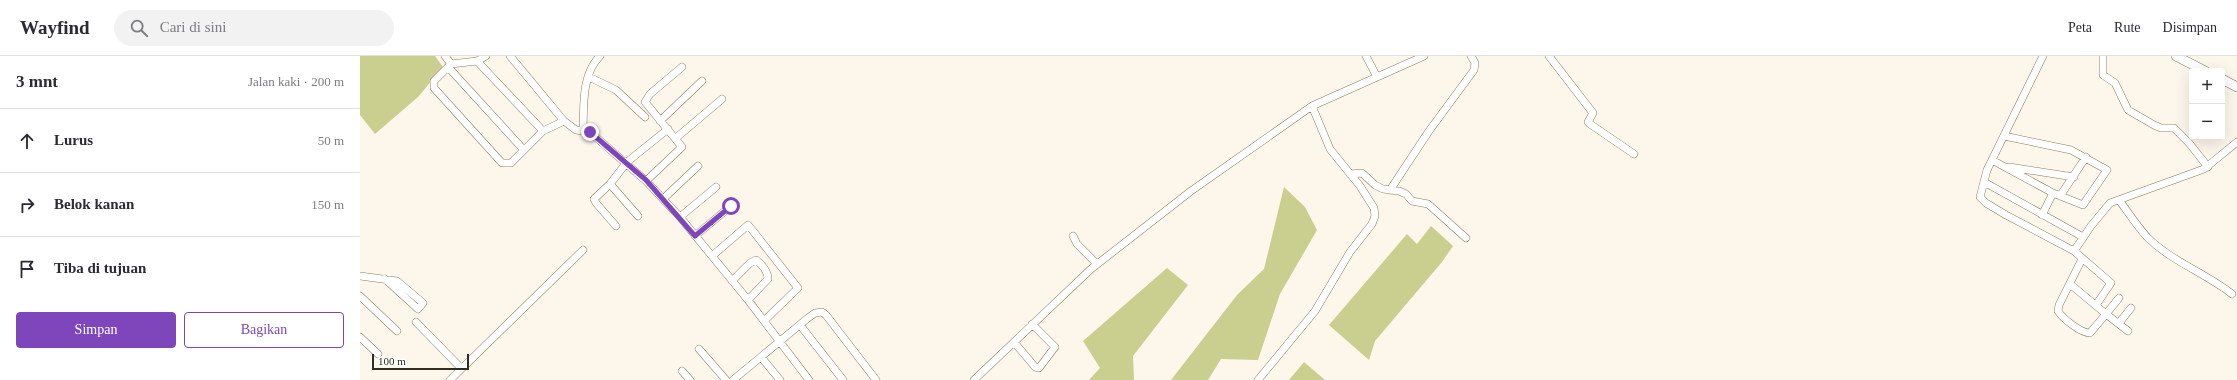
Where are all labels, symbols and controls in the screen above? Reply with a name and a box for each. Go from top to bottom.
search box [114,10,394,46]
text: Wayfind [20,17,90,38]
icon: search [128,17,150,39]
text: Cari di sini [160,19,226,35]
text: Peta [2068,20,2092,35]
text: Rute [2114,20,2141,35]
text: Disimpan [2163,20,2217,35]
map controls [2189,68,2225,140]
button: + [2189,68,2225,104]
text: 3 mnt [16,72,58,91]
text: Jalan kaki · 200 m [248,74,344,89]
button: − [2189,104,2225,140]
route end [581,123,599,141]
icon: ahead [16,130,38,152]
text: Lurus [54,132,93,148]
text: 50 m [318,133,344,148]
icon: right [16,194,38,216]
text: Belok kanan [54,196,134,212]
text: 150 m [311,197,344,212]
route start [722,197,740,215]
icon: arrive [16,258,38,280]
text: Tiba di tujuan [54,260,146,276]
button: Simpan [16,312,176,348]
button: Bagikan [184,312,344,348]
scale bar [372,352,469,371]
text: 100 m [378,355,406,367]

